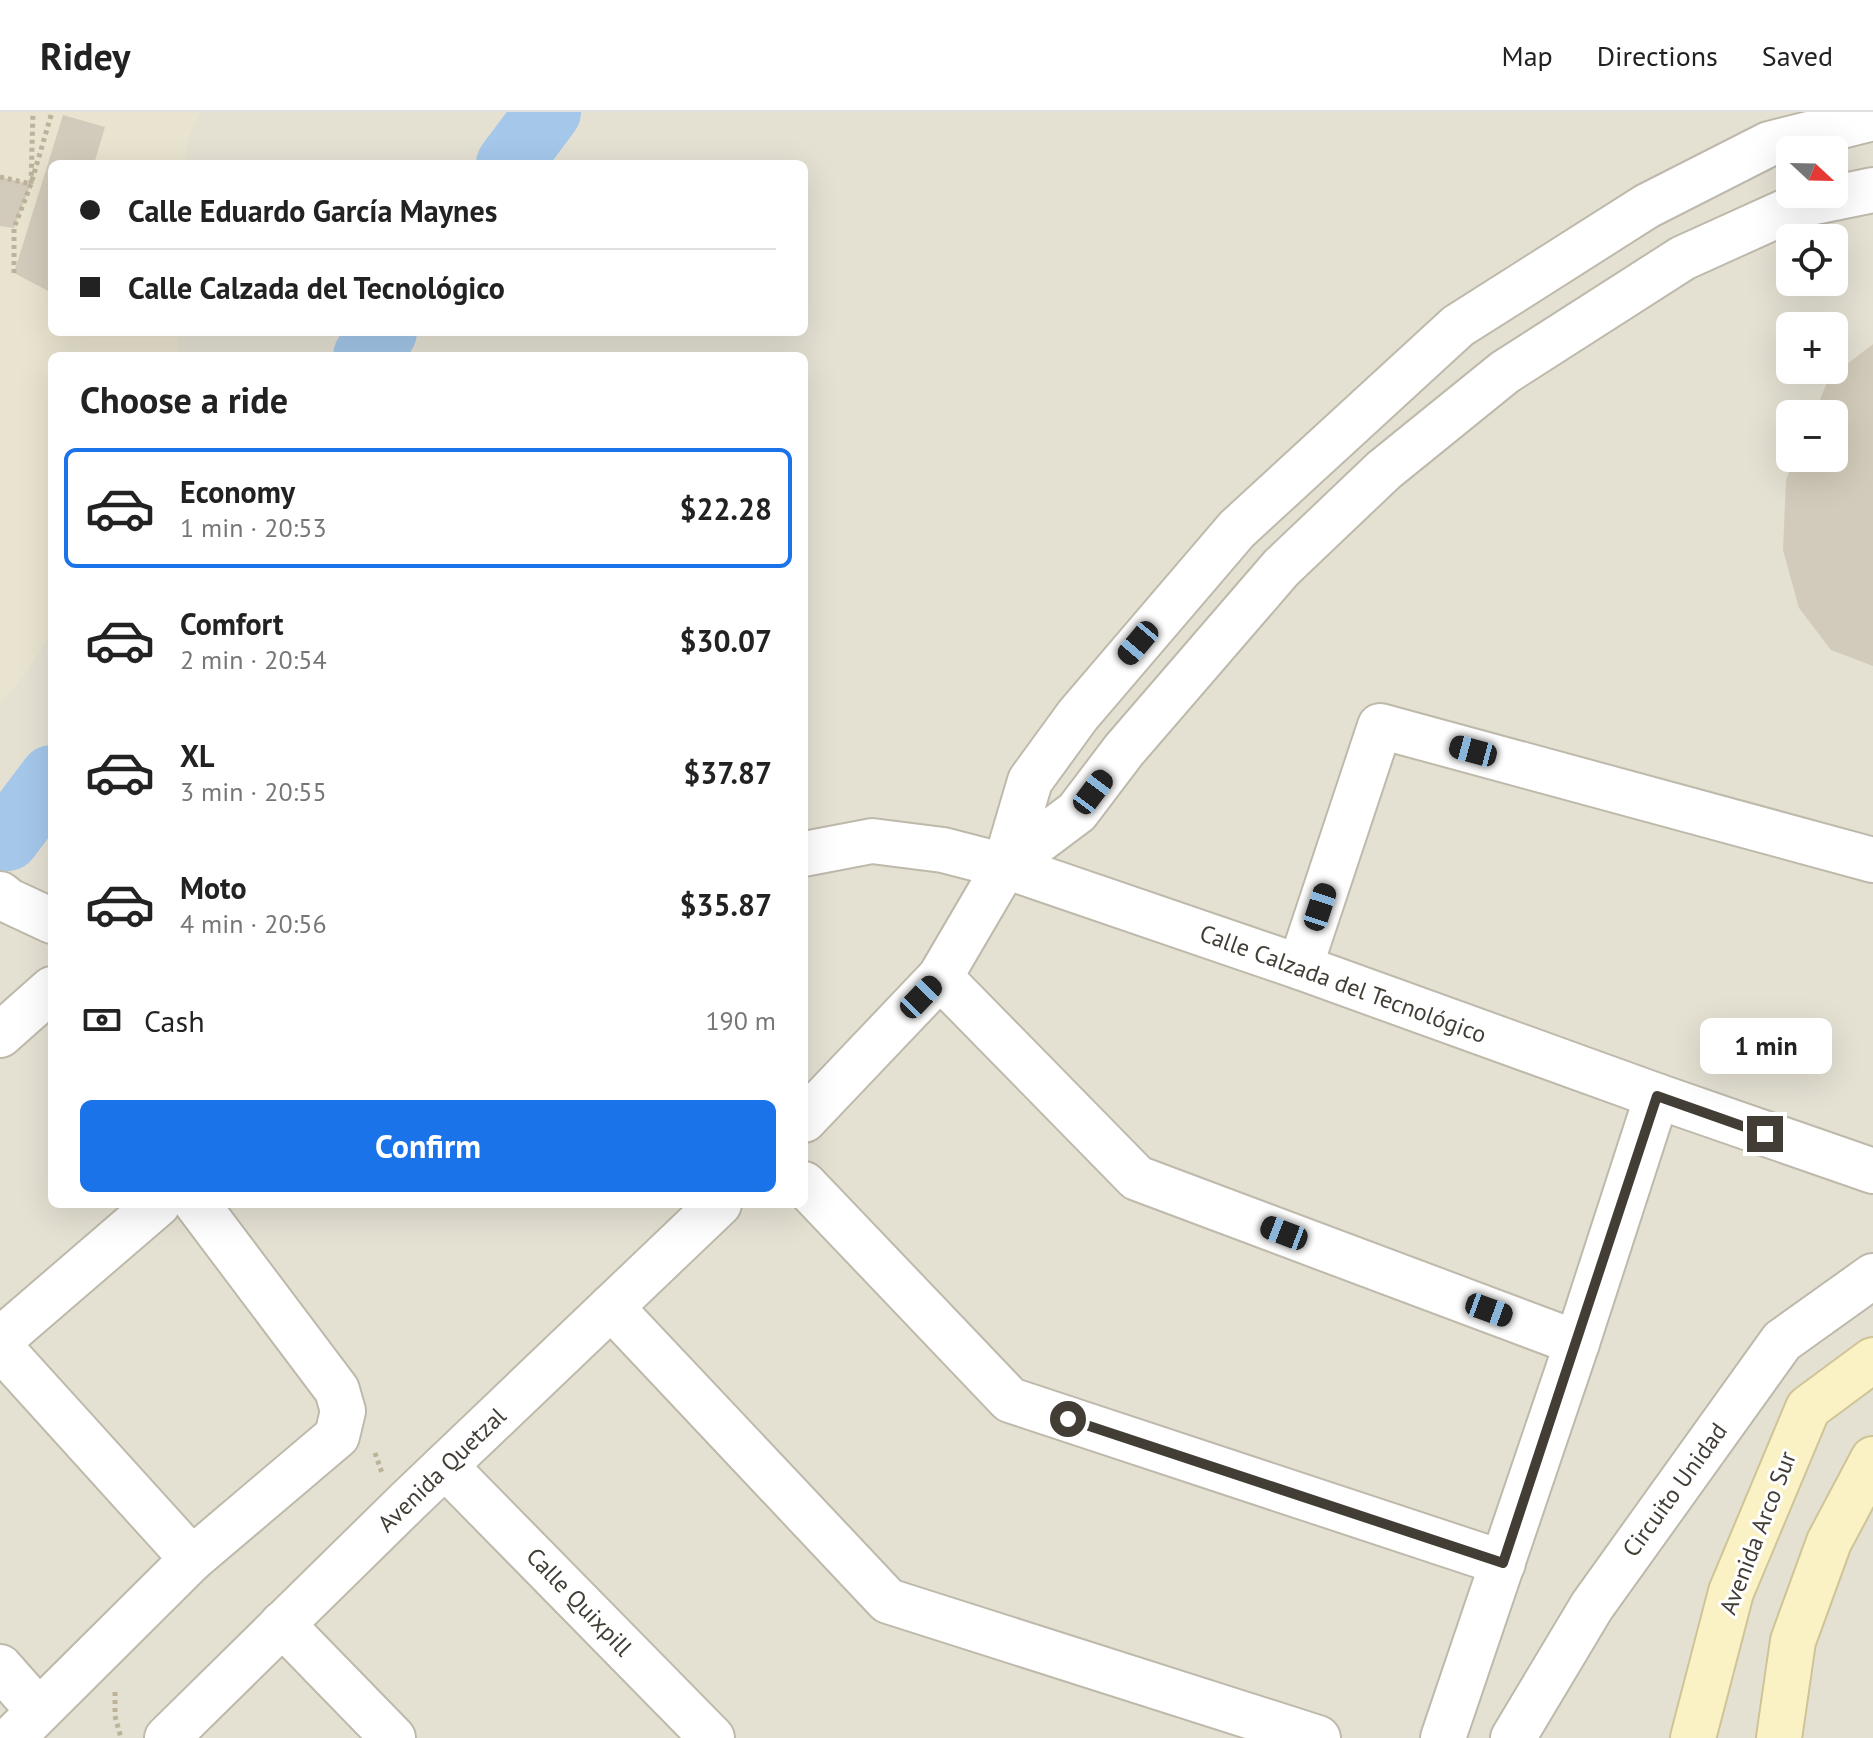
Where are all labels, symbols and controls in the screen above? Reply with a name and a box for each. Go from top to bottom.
text: Ridey [40,31,131,80]
text: Map [1502,37,1553,74]
text: Directions [1597,37,1718,74]
text: Saved [1762,37,1833,74]
north arrow [1776,136,1848,208]
map controls [1776,136,1848,472]
text: Calle Eduardo García Maynes [128,191,497,230]
button: locate [1776,224,1848,296]
text: Calle Calzada del Tecnológico [128,268,505,307]
button: + [1776,312,1848,384]
text: Choose a ride [80,376,288,423]
button: − [1776,400,1848,472]
icon: car [84,472,156,544]
text: Economy [180,472,295,511]
text: $22.28 [680,489,772,528]
text: 1 min · 20:53 [180,511,327,544]
icon: car [84,604,156,676]
text: Comfort [180,604,283,643]
car [1113,617,1163,669]
text: $30.07 [680,621,772,660]
text: 2 min · 20:54 [180,643,327,676]
car [1447,733,1499,769]
icon: car [84,736,156,808]
text: XL [180,736,214,775]
text: $37.87 [683,753,772,792]
car [1069,766,1117,818]
text: 3 min · 20:55 [180,775,327,808]
icon: car [84,868,156,940]
text: Moto [180,868,247,907]
car [1301,880,1339,934]
text: $35.87 [680,885,772,924]
text: 4 min · 20:56 [180,907,327,940]
street label: Calle Calzada del Tecnológico [1196,917,1491,1050]
car [896,971,946,1023]
icon: cash [80,998,124,1042]
text: Cash [144,1001,205,1040]
text: 190 m [705,1004,776,1037]
callout: 1 min [1699,1018,1831,1074]
text: 1 min [1734,1029,1798,1062]
button: Confirm [80,1100,776,1192]
route end [1747,1116,1783,1152]
car [1257,1213,1311,1253]
car [1462,1291,1516,1329]
street label: Avenida Quetzal [371,1401,512,1539]
route start [1050,1401,1086,1437]
street label: Circuito Unidad [1615,1416,1734,1563]
street label: Avenida Arco Sur [1712,1447,1803,1619]
street label: Calle Quixpill [520,1541,639,1663]

